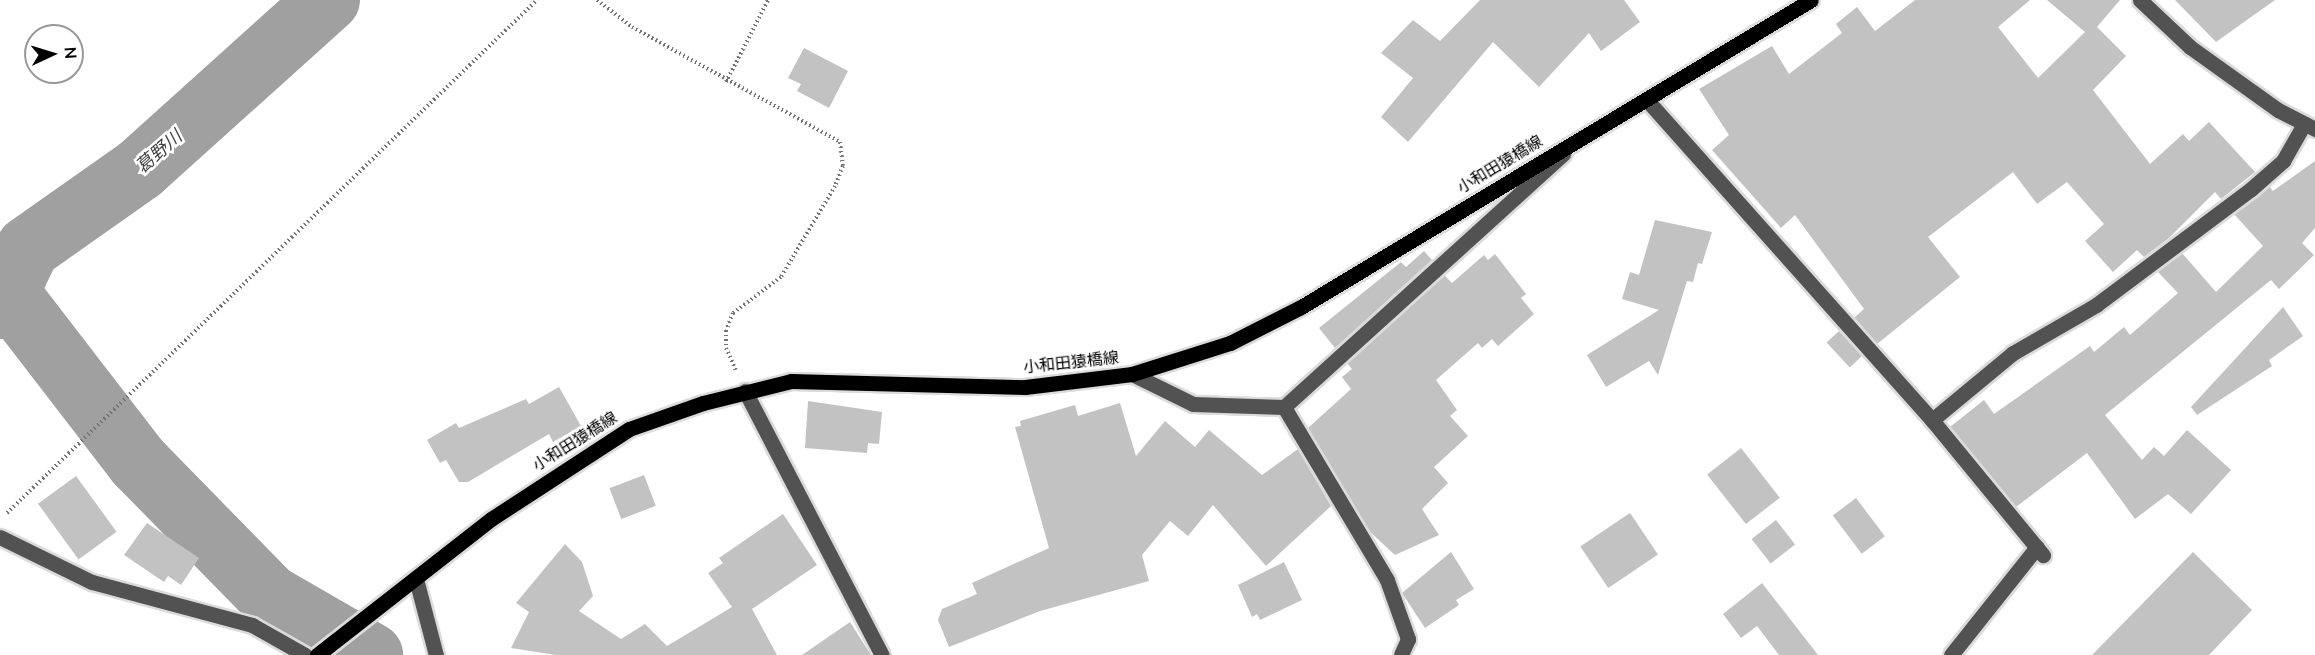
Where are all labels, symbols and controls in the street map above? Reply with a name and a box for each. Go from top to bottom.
north arrow [24,24,84,84]
text: N [59,46,81,60]
water label: 葛野川 [132,126,186,178]
street label: 小和田猿橋線 [1454,132,1546,198]
street label: 小和田猿橋線 [1022,348,1120,378]
street label: 小和田猿橋線 [529,408,621,476]

